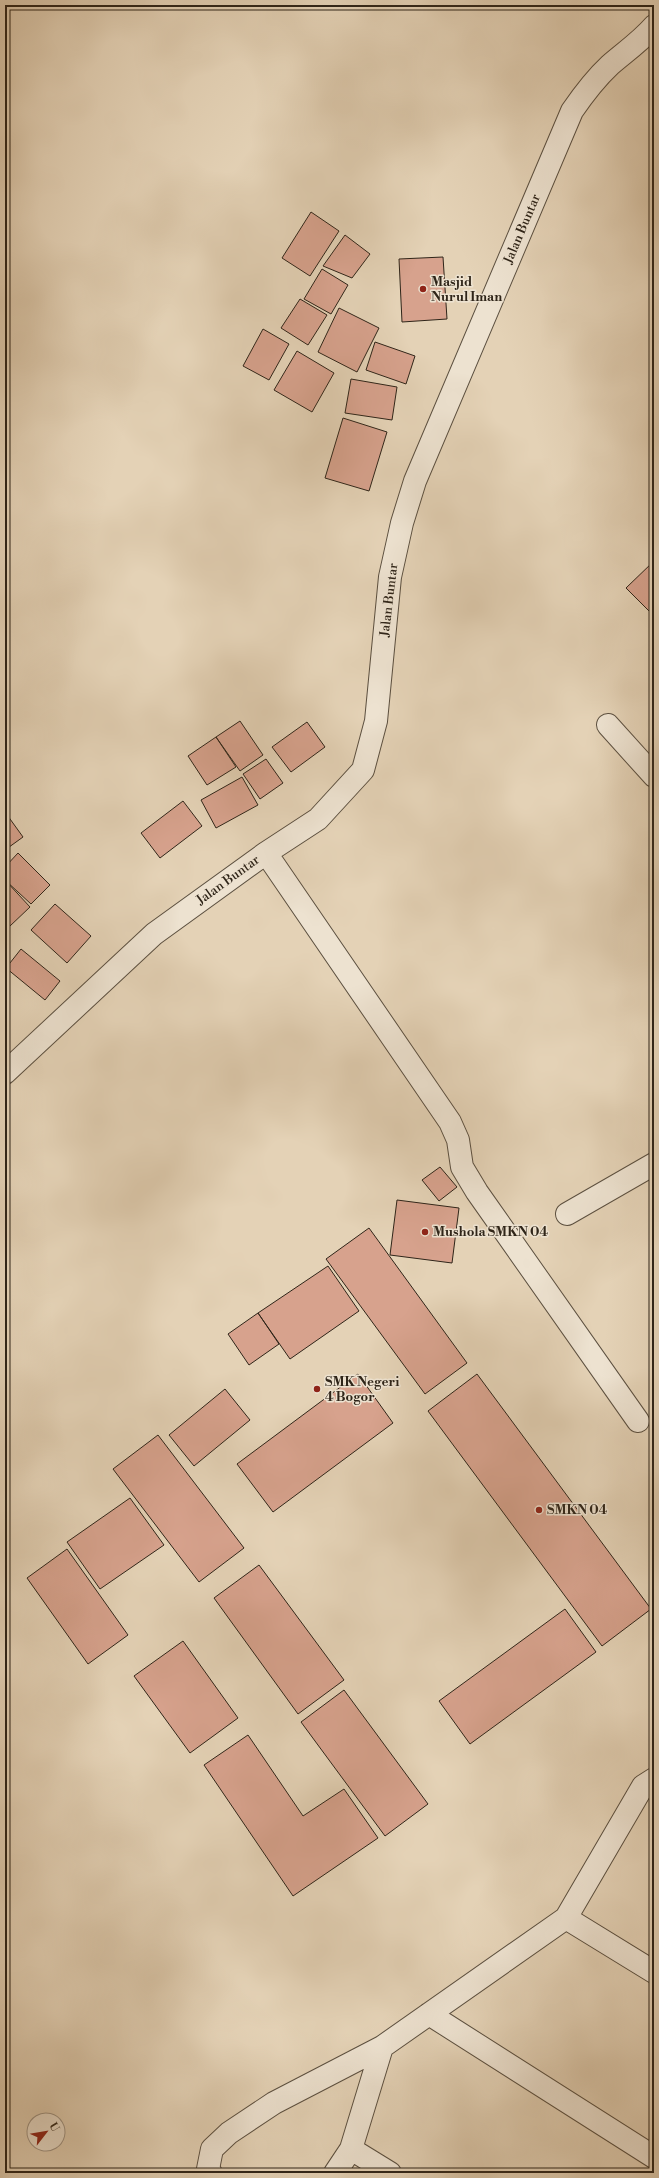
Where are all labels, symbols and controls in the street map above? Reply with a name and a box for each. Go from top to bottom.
street label: Jalan Buntar [500,191,544,267]
place label: Masjid Nurul Iman [431,274,502,305]
marker: Masjid Nurul Iman [418,284,428,294]
street label: Jalan Buntar [376,562,402,639]
street label: Jalan Buntar [192,851,263,909]
place label: Mushola SMKN 04 [433,1224,548,1240]
marker: Mushola SMKN 04 [420,1227,430,1237]
place label: SMK Negeri 4 Bogor [325,1374,399,1405]
marker: SMK Negeri 4 Bogor [312,1384,322,1394]
place label: SMKN 04 [547,1502,608,1518]
marker: SMKN 04 [534,1505,544,1515]
north arrow [26,2112,66,2152]
text: U [46,2120,62,2135]

